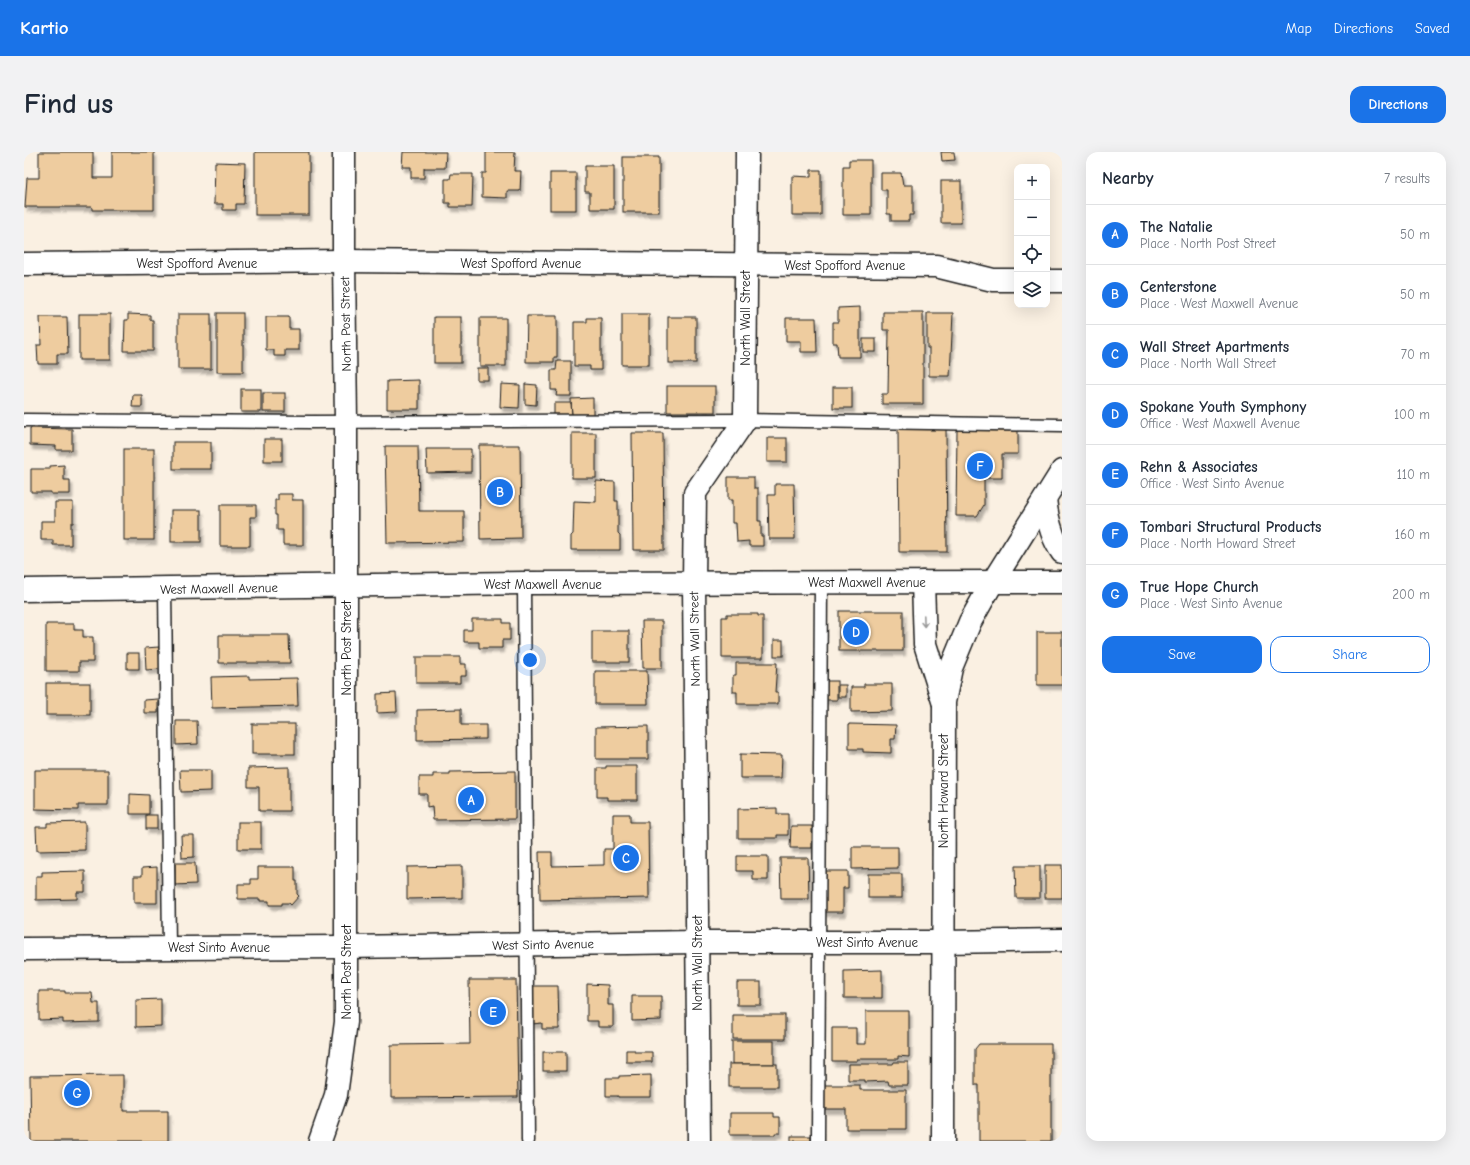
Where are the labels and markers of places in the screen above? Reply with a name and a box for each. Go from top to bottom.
pin: F [967,451,993,481]
pin: B [487,477,513,507]
pin: D [843,617,869,647]
pin: A [458,785,484,815]
pin: C [613,843,639,873]
pin: E [480,997,506,1027]
pin: G [64,1078,90,1108]

